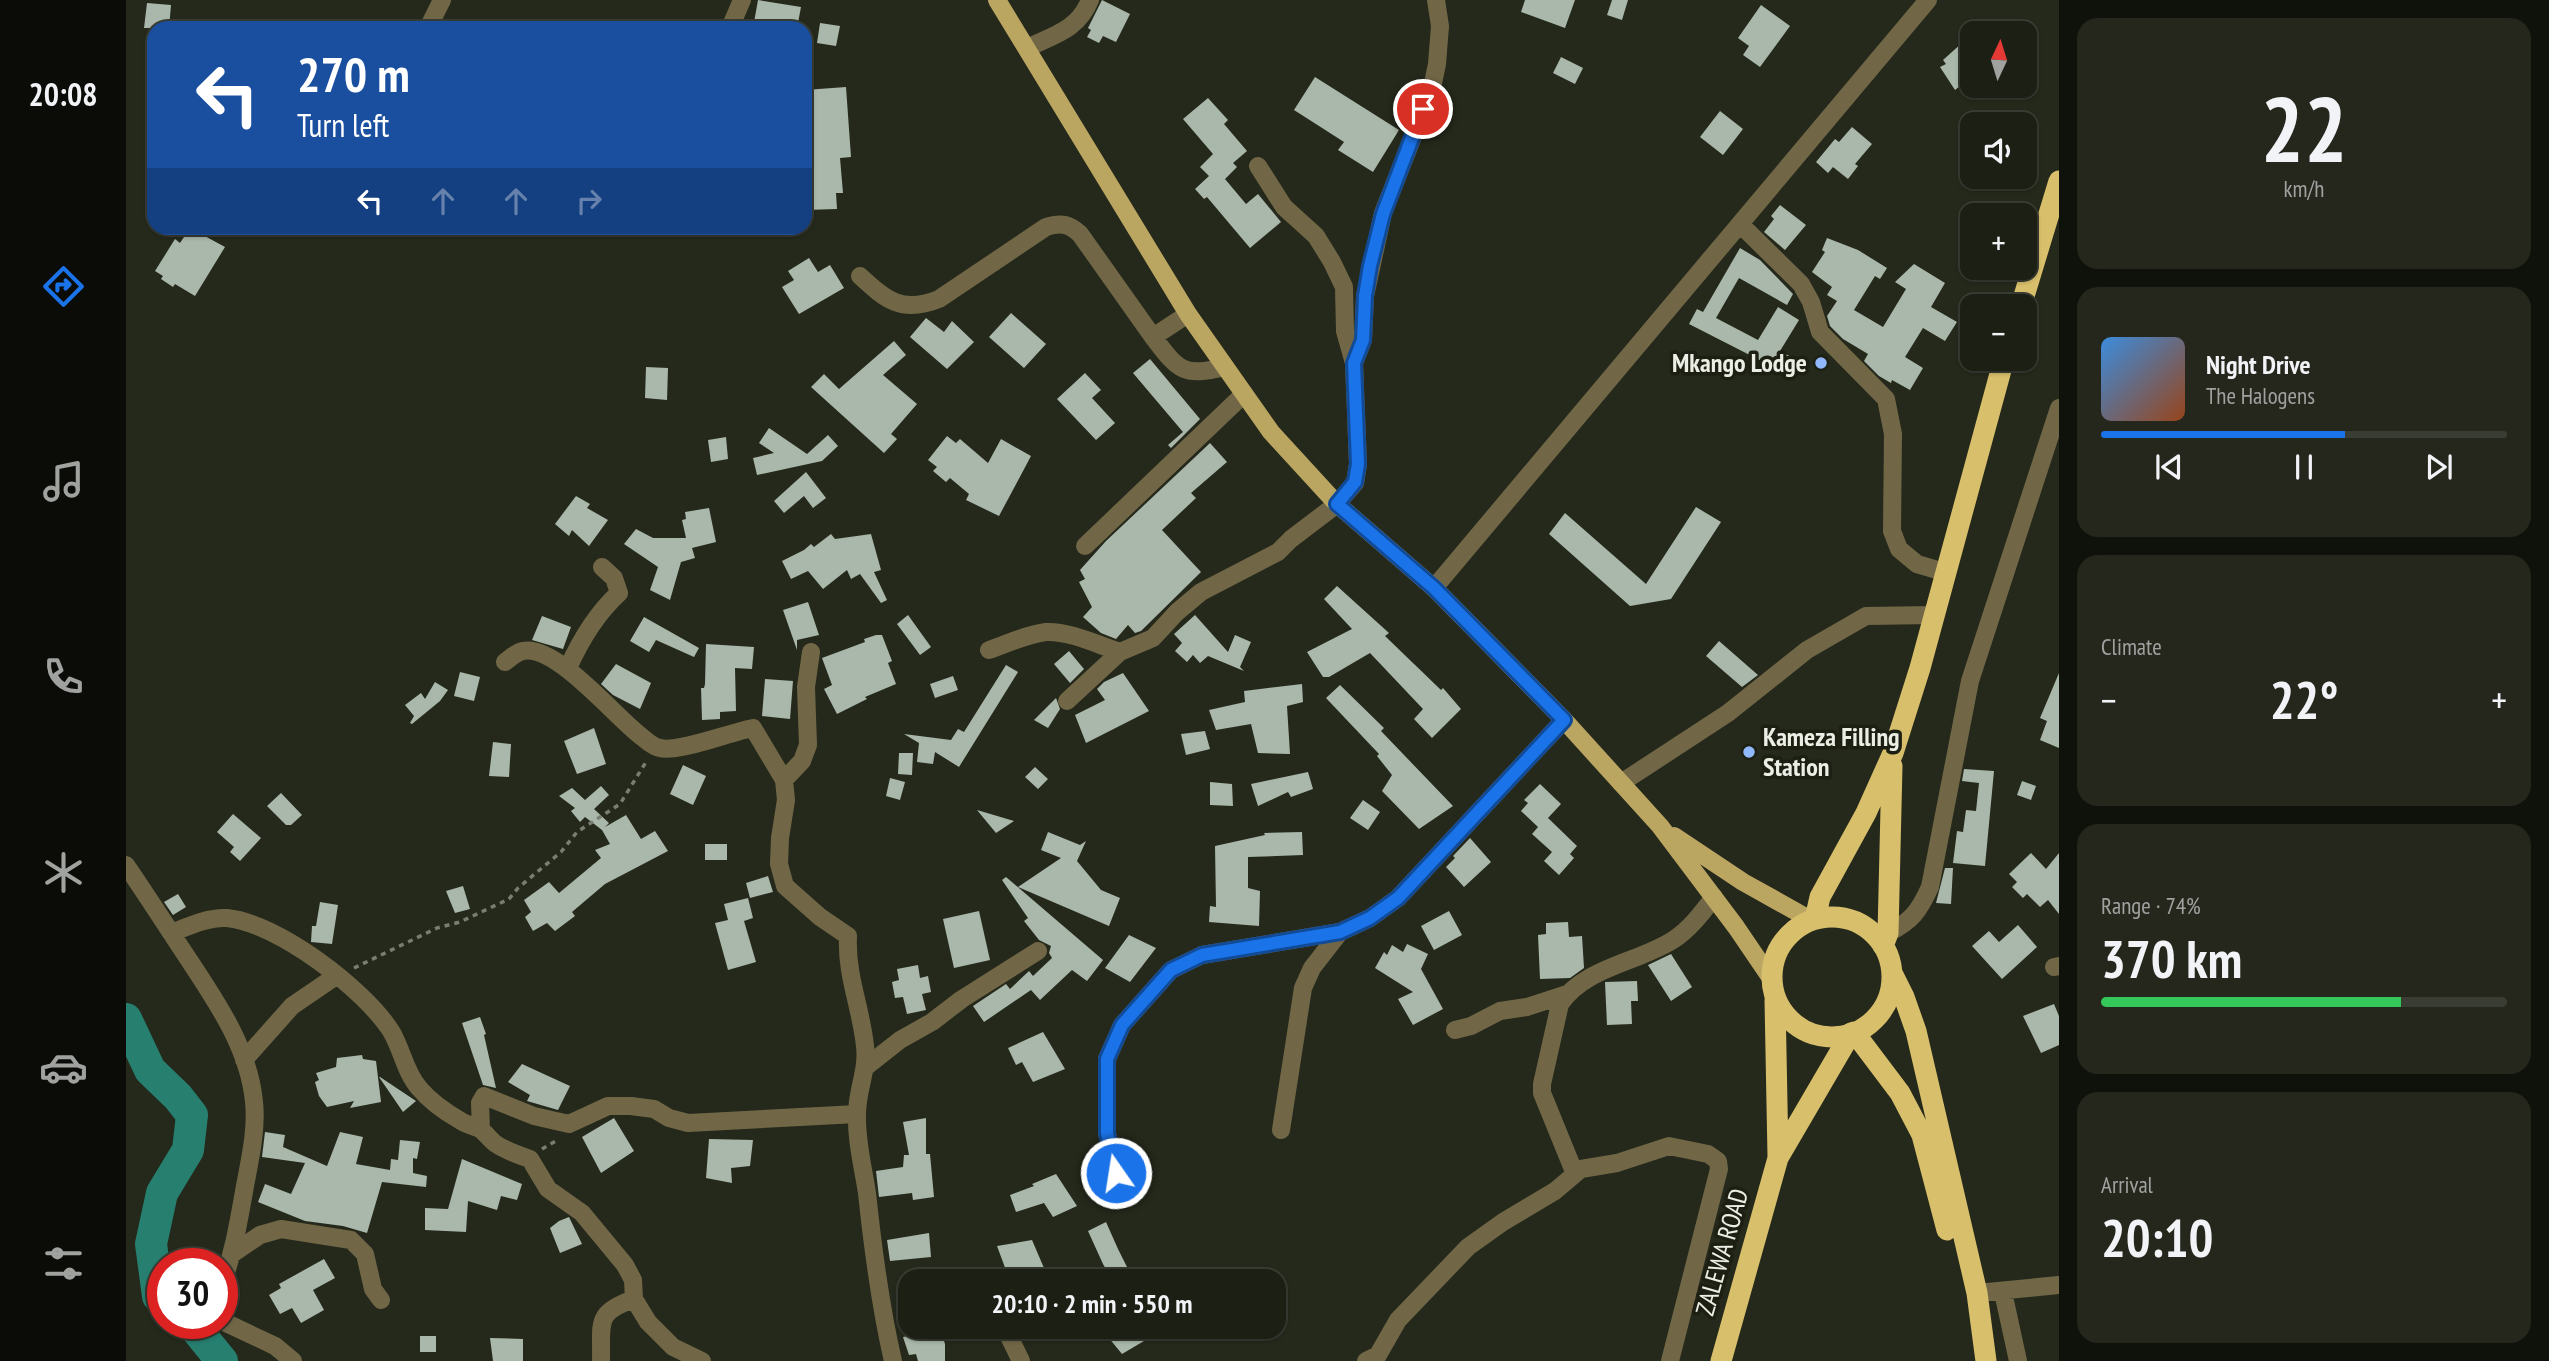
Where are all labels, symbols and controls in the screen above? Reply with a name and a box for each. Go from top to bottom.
north arrow [1960,21,2037,98]
map controls [1960,21,2037,371]
text: 270 m [297,42,410,106]
icon: left [182,49,273,140]
text: 22 [2261,69,2348,187]
text: 20:08 [28,73,98,115]
pin [1393,79,1453,139]
icon: arrive [1404,90,1442,128]
text: Turn left [297,104,389,146]
button: sound [1960,112,2037,189]
text: km/h [2284,174,2324,203]
icon: left [351,182,389,220]
icon: ahead [424,182,462,220]
icon: ahead [497,182,535,220]
icon: right [570,182,608,220]
button: + [1960,203,2037,280]
icon: directions [39,262,88,311]
button: − [1960,294,2037,371]
place label: Mkango Lodge [1672,346,1807,379]
text: Night Drive [2206,348,2311,381]
marker: Mkango Lodge [1813,355,1829,371]
text: The Halogens [2206,381,2315,410]
icon: previous [2150,448,2188,486]
icon: pause [2285,448,2323,486]
icon: next [2420,448,2458,486]
icon: music [39,457,88,506]
text: Climate [2101,632,2162,661]
icon: phone [39,652,88,701]
text: 22° [2270,666,2338,733]
text: − [2101,675,2117,724]
text: + [2491,675,2507,724]
place label: Kameza Filling Station [1763,720,1900,783]
marker: Kameza Filling Station [1741,744,1757,760]
icon: climate [39,848,88,897]
text: Range · 74% [2101,891,2201,920]
text: 370 km [2101,925,2242,992]
icon: car [39,1043,88,1092]
position arrow [1079,1136,1153,1210]
text: Arrival [2101,1170,2153,1199]
street label: ZALEWA ROAD [1688,1185,1755,1319]
text: 20:10 [2101,1204,2213,1271]
icon: filters [39,1239,88,1288]
speed limit sign: 30 [147,1248,238,1339]
text: 20:10 · 2 min · 550 m [992,1287,1192,1320]

